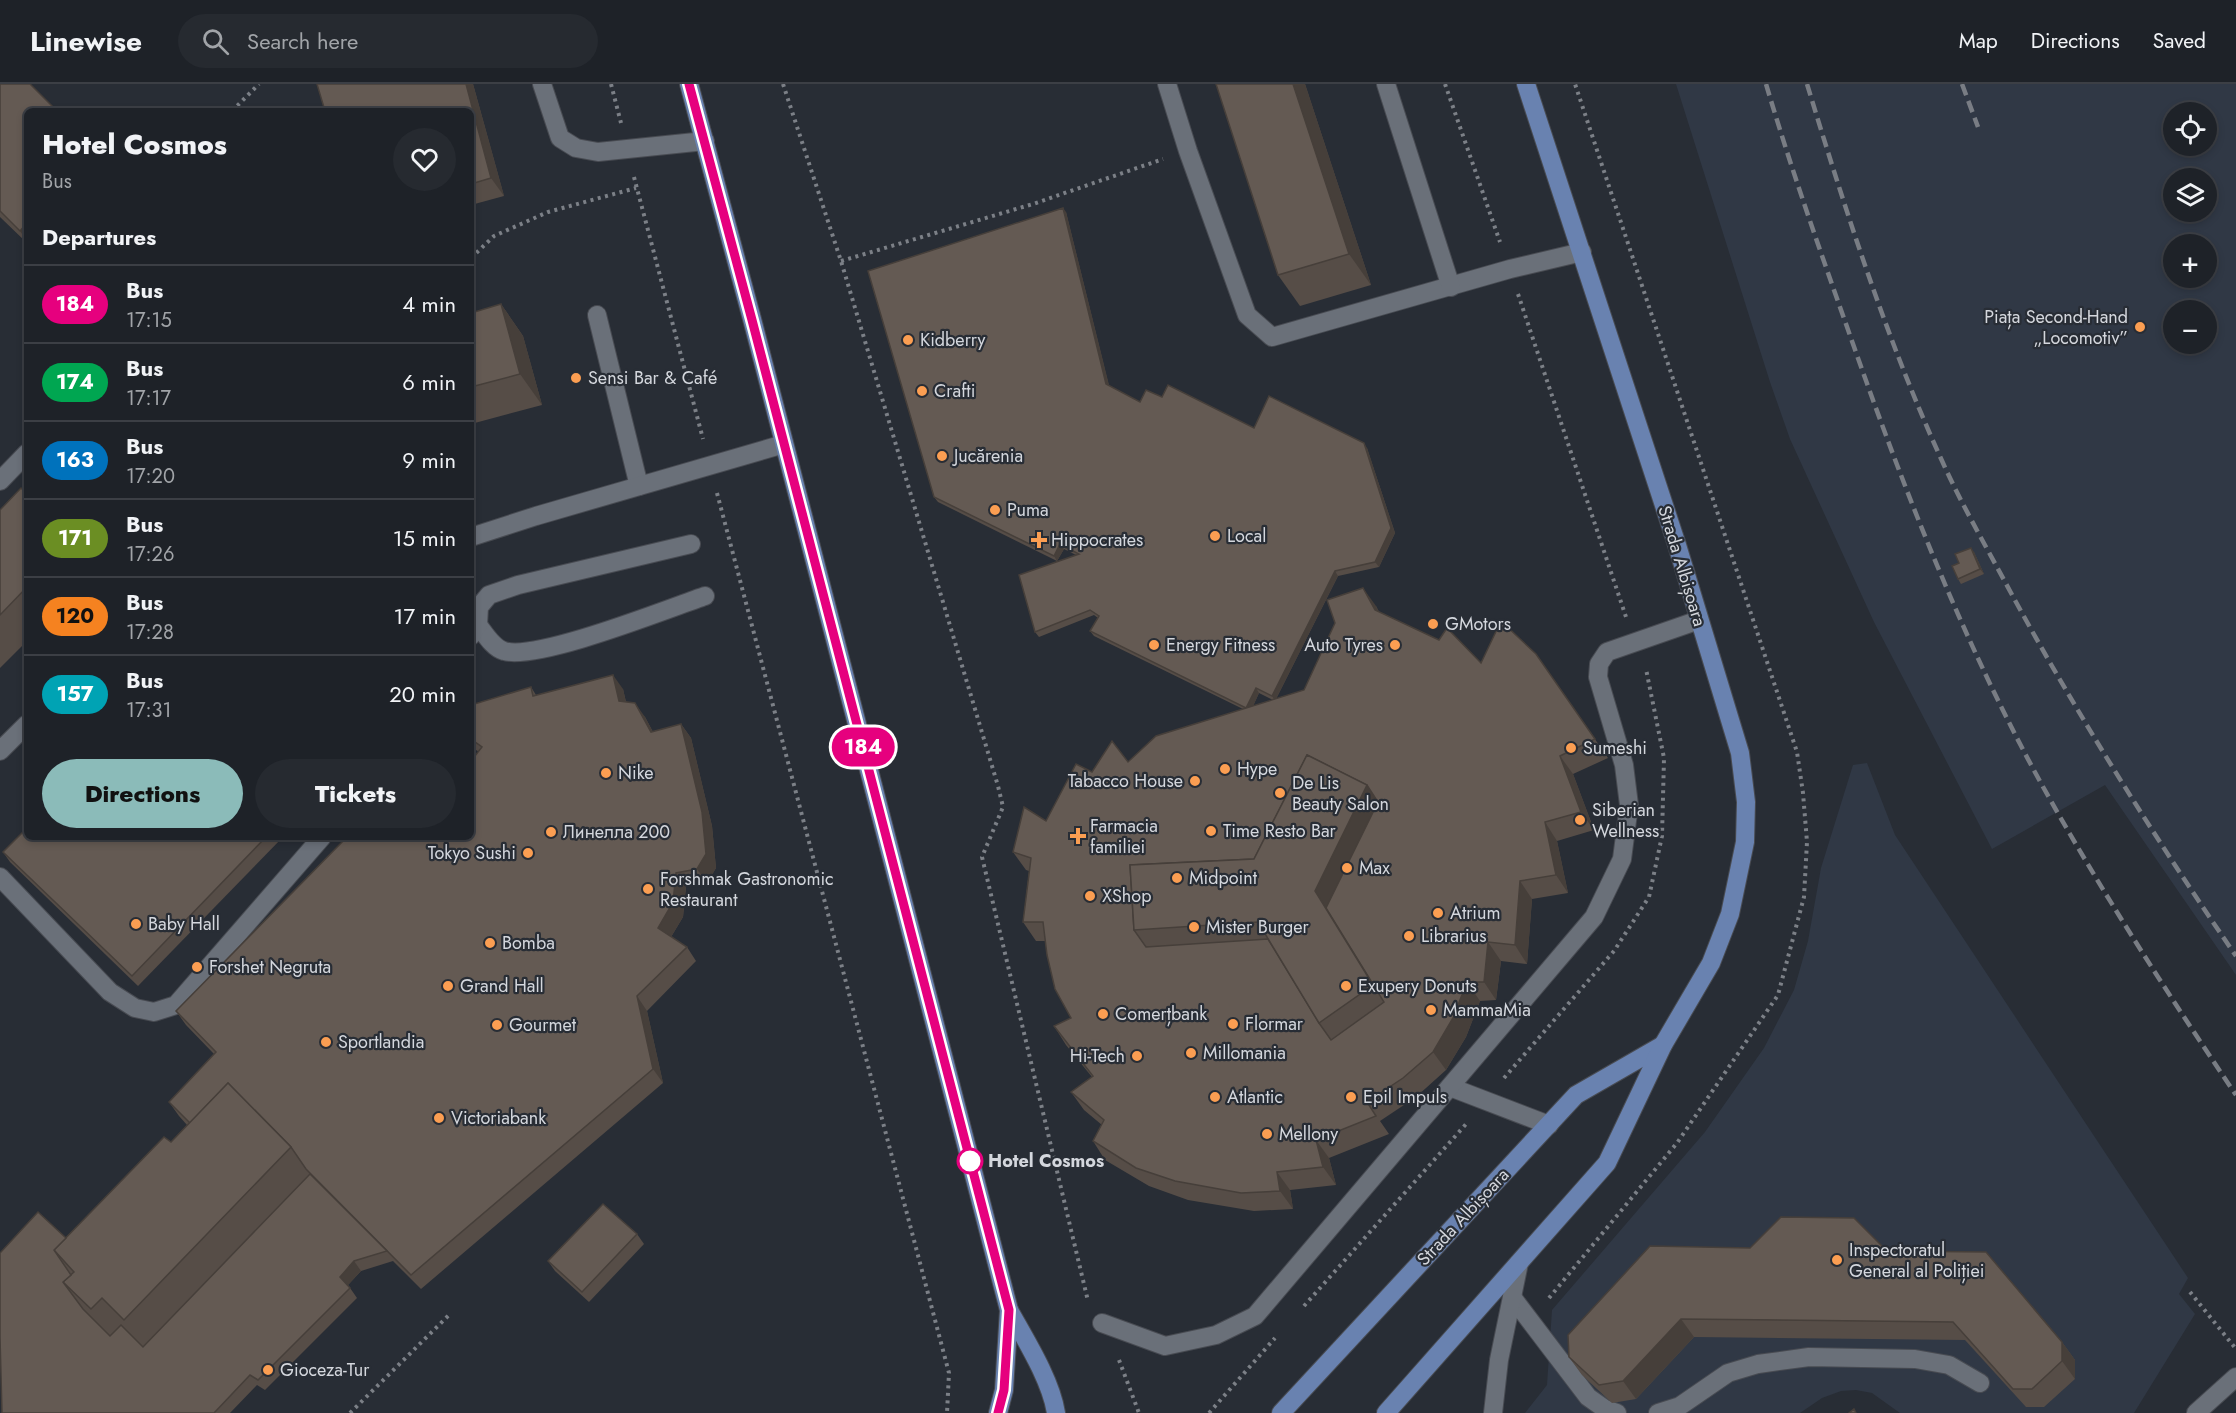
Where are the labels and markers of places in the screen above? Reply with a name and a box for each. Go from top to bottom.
place label: Piața Second-Hand „Locomotiv” [1984,304,2128,351]
marker: Piața Second-Hand „Locomotiv” [2133,320,2147,334]
place label: Kidberry [920,327,986,353]
marker: Kidberry [901,333,915,347]
place label: Sensi Bar & Café [588,365,717,391]
marker: Sensi Bar & Café [569,371,583,385]
place label: Crafti [934,378,975,404]
marker: Crafti [915,384,929,398]
place label: Jucărenia [952,443,1023,469]
marker: Jucărenia [935,449,949,463]
place label: Puma [1007,497,1049,523]
marker: Puma [988,503,1002,517]
place label: Local [1227,523,1266,549]
place label: Hippocrates [1051,527,1143,553]
marker: Local [1208,529,1222,543]
marker: Hippocrates [1032,533,1046,547]
place label: GMotors [1445,611,1511,637]
marker: GMotors [1426,617,1440,631]
place label: Energy Fitness [1166,632,1275,658]
place label: Auto Tyres [1304,632,1383,658]
marker: Energy Fitness [1147,638,1161,652]
marker: Auto Tyres [1388,638,1402,652]
place label: Sumeshi [1583,735,1647,761]
marker: Sumeshi [1564,741,1578,755]
place label: Hype [1237,756,1277,782]
place label: Nike [618,760,654,786]
marker: Hype [1218,762,1232,776]
marker: Nike [599,766,613,780]
place label: Tabacco House [1068,768,1183,794]
place label: De Lis Beauty Salon [1292,770,1389,817]
marker: Tabacco House [1188,774,1202,788]
marker: De Lis Beauty Salon [1273,786,1287,800]
place label: Siberian Wellness [1592,797,1659,844]
place label: Farmacia familiei [1090,813,1158,860]
marker: Siberian Wellness [1573,813,1587,827]
place label: Time Resto Bar [1223,818,1337,844]
place label: Линелла 200 [563,819,670,845]
marker: Time Resto Bar [1204,824,1218,838]
marker: Линелла 200 [544,825,558,839]
marker: Farmacia familiei [1071,829,1085,843]
place label: Tokyo Sushi [428,840,516,866]
marker: Tokyo Sushi [521,846,535,860]
place label: Max [1359,855,1390,881]
marker: Max [1340,861,1354,875]
place label: Midpoint [1189,865,1258,891]
place label: Forshmak Gastronomic Restaurant [660,866,834,913]
marker: Midpoint [1170,871,1184,885]
marker: Forshmak Gastronomic Restaurant [641,882,655,896]
place label: XShop [1102,883,1151,909]
marker: XShop [1083,889,1097,903]
place label: Atrium [1450,900,1501,926]
marker: Atrium [1431,906,1445,920]
place label: Baby Hall [148,911,220,937]
place label: Mister Burger [1206,914,1310,940]
marker: Baby Hall [129,917,143,931]
marker: Mister Burger [1187,920,1201,934]
place label: Librarius [1421,923,1486,949]
marker: Librarius [1402,929,1416,943]
place label: Bomba [502,930,555,956]
marker: Bomba [483,936,497,950]
place label: Forshet Negruta [209,954,331,980]
marker: Forshet Negruta [190,960,204,974]
place label: Grand Hall [460,973,544,999]
place label: Exupery Donuts [1358,973,1477,999]
marker: Grand Hall [441,979,455,993]
marker: Exupery Donuts [1339,979,1353,993]
place label: MammaMia [1443,997,1531,1023]
place label: Comerțbank [1115,1001,1207,1027]
marker: MammaMia [1424,1003,1438,1017]
marker: Comerțbank [1096,1007,1110,1021]
place label: Flormar [1245,1011,1304,1037]
place label: Gourmet [509,1012,577,1038]
marker: Flormar [1226,1017,1240,1031]
marker: Gourmet [490,1018,504,1032]
place label: Sportlandia [338,1029,424,1055]
marker: Sportlandia [319,1035,333,1049]
place label: Millomania [1203,1040,1286,1066]
place label: Hi-Tech [1070,1043,1125,1069]
marker: Millomania [1184,1046,1198,1060]
marker: Hi-Tech [1130,1049,1144,1063]
place label: Atlantic [1227,1084,1283,1110]
place label: Epil Impuls [1363,1084,1447,1110]
marker: Atlantic [1208,1090,1222,1104]
marker: Epil Impuls [1344,1090,1358,1104]
place label: Victoriabank [451,1105,546,1131]
marker: Victoriabank [432,1111,446,1125]
place label: Mellony [1279,1121,1338,1147]
marker: Mellony [1260,1127,1274,1141]
marker: Hotel Cosmos [957,1148,983,1174]
place label: Hotel Cosmos [988,1148,1104,1174]
place label: Inspectoratul General al Poliției [1849,1237,1984,1284]
marker: Inspectoratul General al Poliției [1830,1253,1844,1267]
place label: Gioceza-Tur [280,1357,370,1383]
marker: Gioceza-Tur [261,1363,275,1377]

